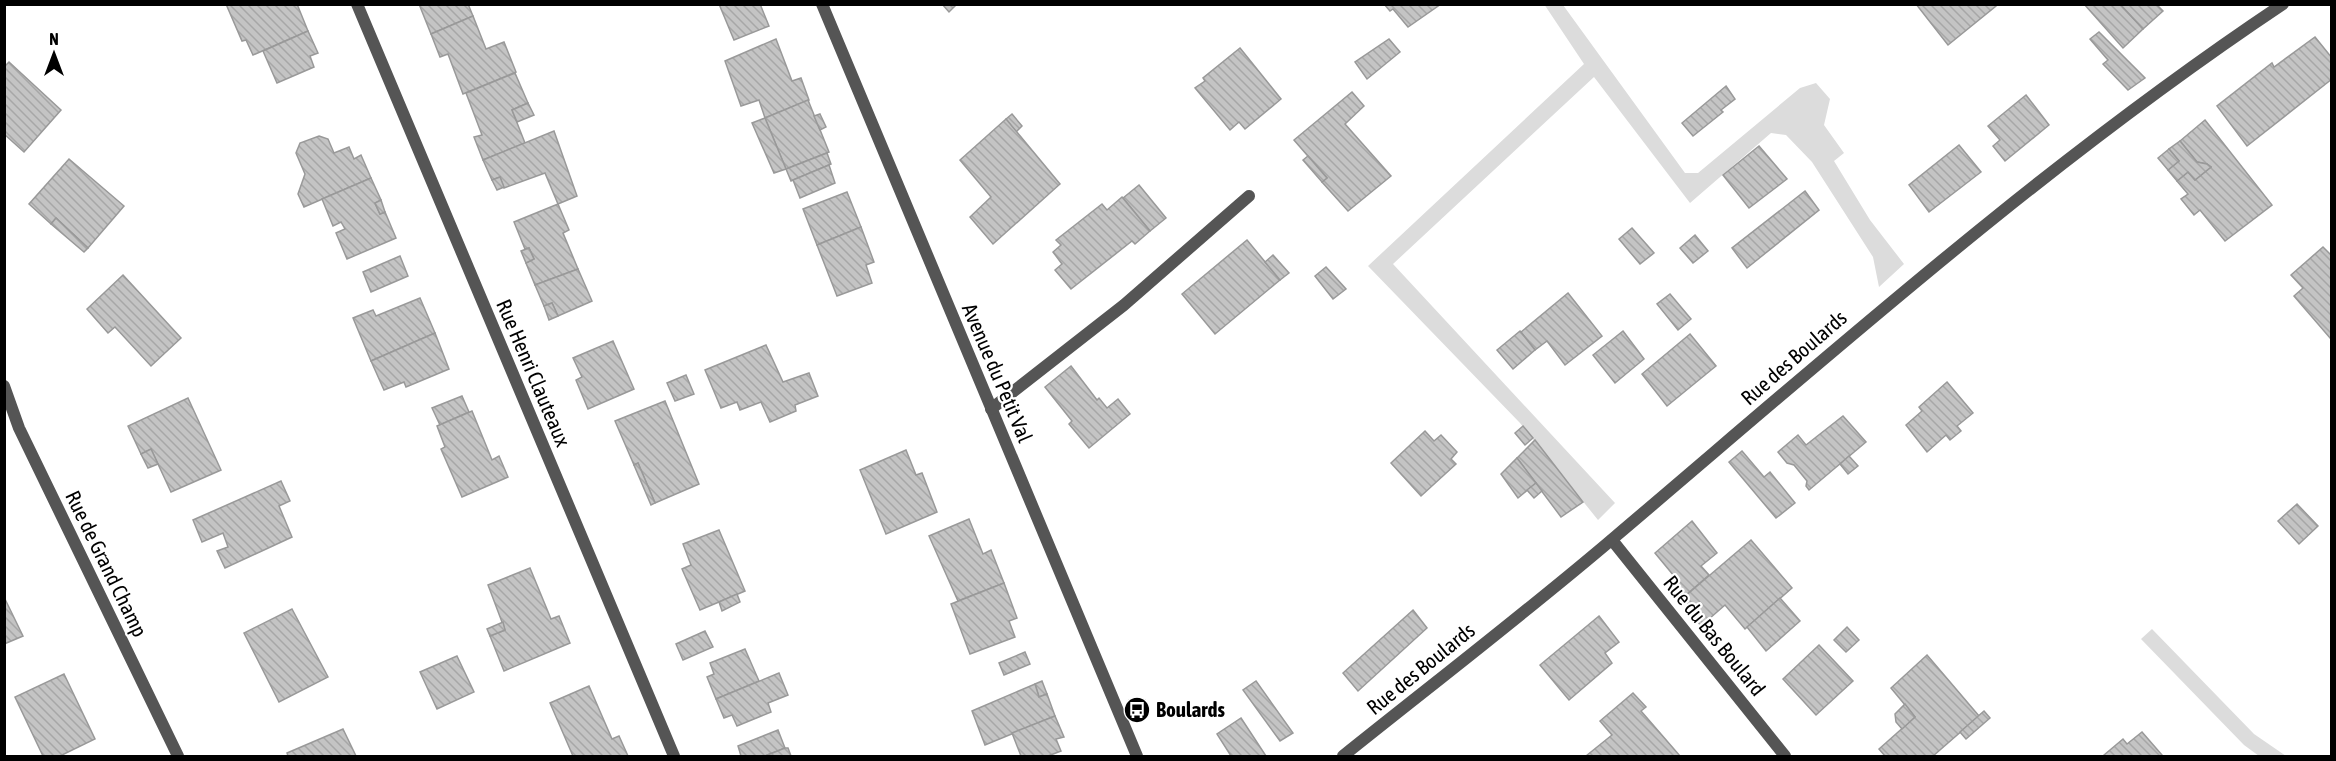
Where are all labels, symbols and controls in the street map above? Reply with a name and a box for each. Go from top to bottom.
north arrow [24,24,84,84]
text: N [49,30,59,48]
street label: Rue Henri Clauteaux [492,295,576,450]
street label: Avenue du Petit Val [958,300,1038,446]
street label: Rue des Boulards [1736,305,1851,410]
street label: Rue de Grand Champ [61,487,153,641]
street label: Rue du Bas Boulard [1659,571,1771,700]
street label: Rue des Boulards [1362,617,1479,719]
bus stop icon: Boulards [1122,695,1152,725]
place label: Boulards [1156,697,1225,721]

